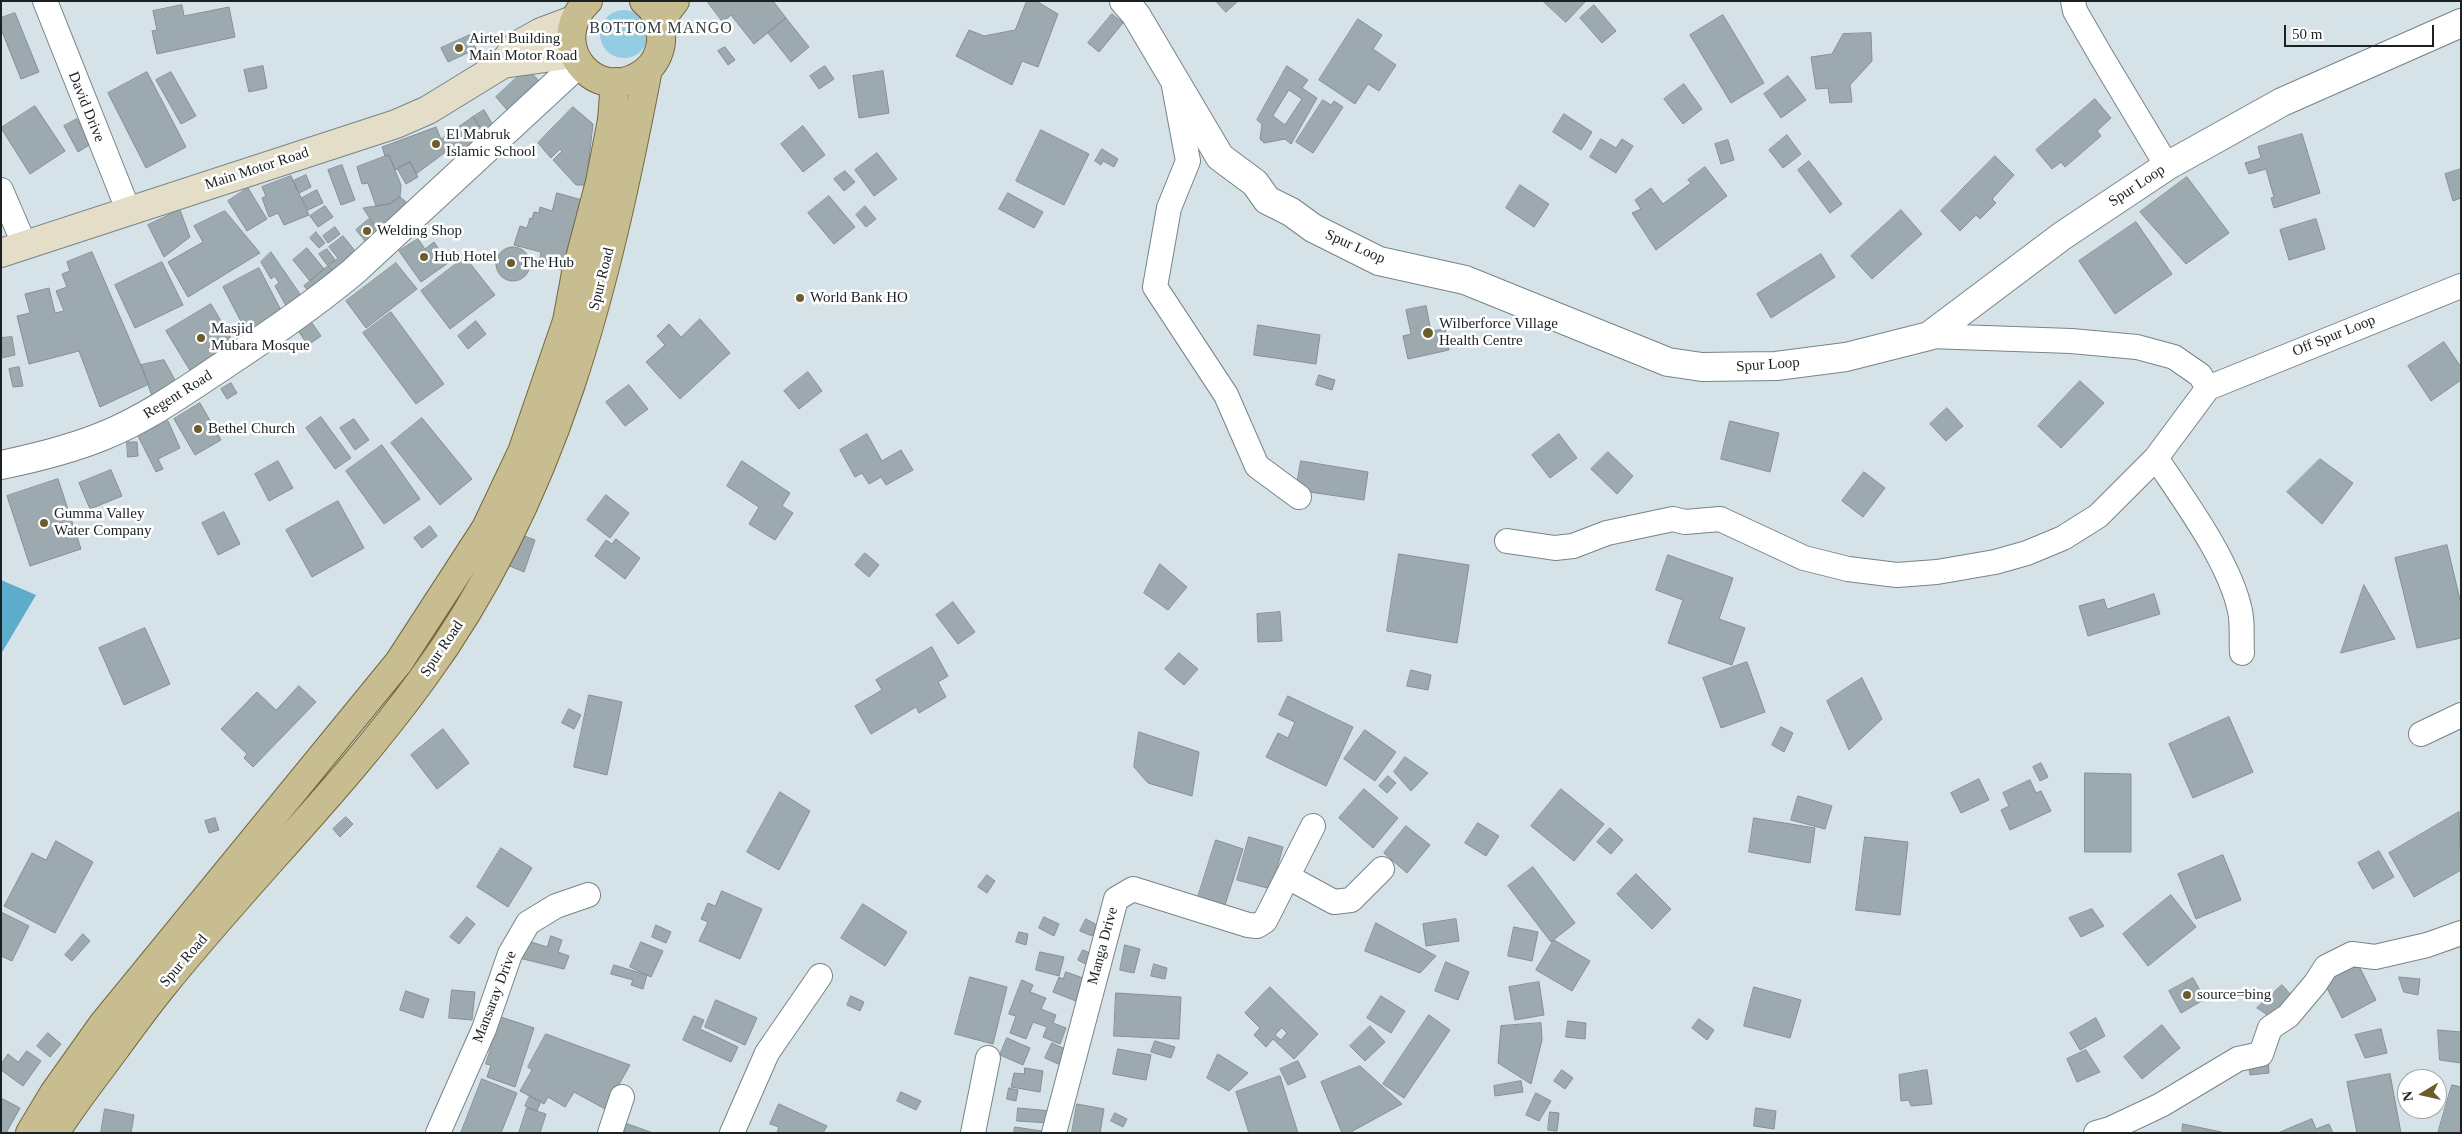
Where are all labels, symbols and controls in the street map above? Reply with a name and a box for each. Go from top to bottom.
scale bar [2287,15,2437,47]
district label: BOTTOM MANGO [588,19,734,39]
text: 50 m [2292,26,2322,42]
place label: Airtel Building Main Motor Road [469,30,577,65]
marker: Airtel Building Main Motor Road [453,42,465,54]
street label: David Drive [64,69,108,145]
place label: El Mabruk Islamic School [446,126,536,161]
marker: El Mabruk Islamic School [430,138,442,150]
street label: Main Motor Road [203,144,311,194]
street label: Spur Loop [2105,161,2169,211]
place label: Welding Shop [377,222,462,240]
marker: Welding Shop [361,225,373,237]
street label: Spur Loop [1322,226,1388,268]
street label: Spur Road [586,246,618,312]
place label: Hub Hotel [434,248,497,266]
marker: Hub Hotel [418,251,430,263]
place label: The Hub [521,254,574,272]
marker: The Hub [505,257,517,269]
place label: World Bank HO [810,289,908,307]
marker: World Bank HO [794,292,806,304]
street label: Off Spur Loop [2290,311,2378,361]
place label: Wilberforce Village Health Centre [1439,315,1558,350]
place label: Masjid Mubara Mosque [211,320,310,355]
marker: Wilberforce Village Health Centre [1421,326,1435,340]
marker: Masjid Mubara Mosque [195,332,207,344]
street label: Spur Loop [1736,354,1800,376]
street label: Regent Road [140,367,216,423]
place label: Bethel Church [208,420,295,438]
marker: Bethel Church [192,423,204,435]
place label: Gumma Valley Water Company [54,505,152,540]
marker: Gumma Valley Water Company [38,517,50,529]
street label: Spur Road [417,618,467,680]
street label: Manga Drive [1084,905,1122,987]
street label: Spur Road [156,931,212,991]
street label: Mansaray Drive [469,948,521,1046]
place label: source=bing [2197,986,2271,1004]
marker: source=bing [2181,989,2193,1001]
north arrow [2397,1069,2447,1119]
text: N [2399,1090,2416,1102]

